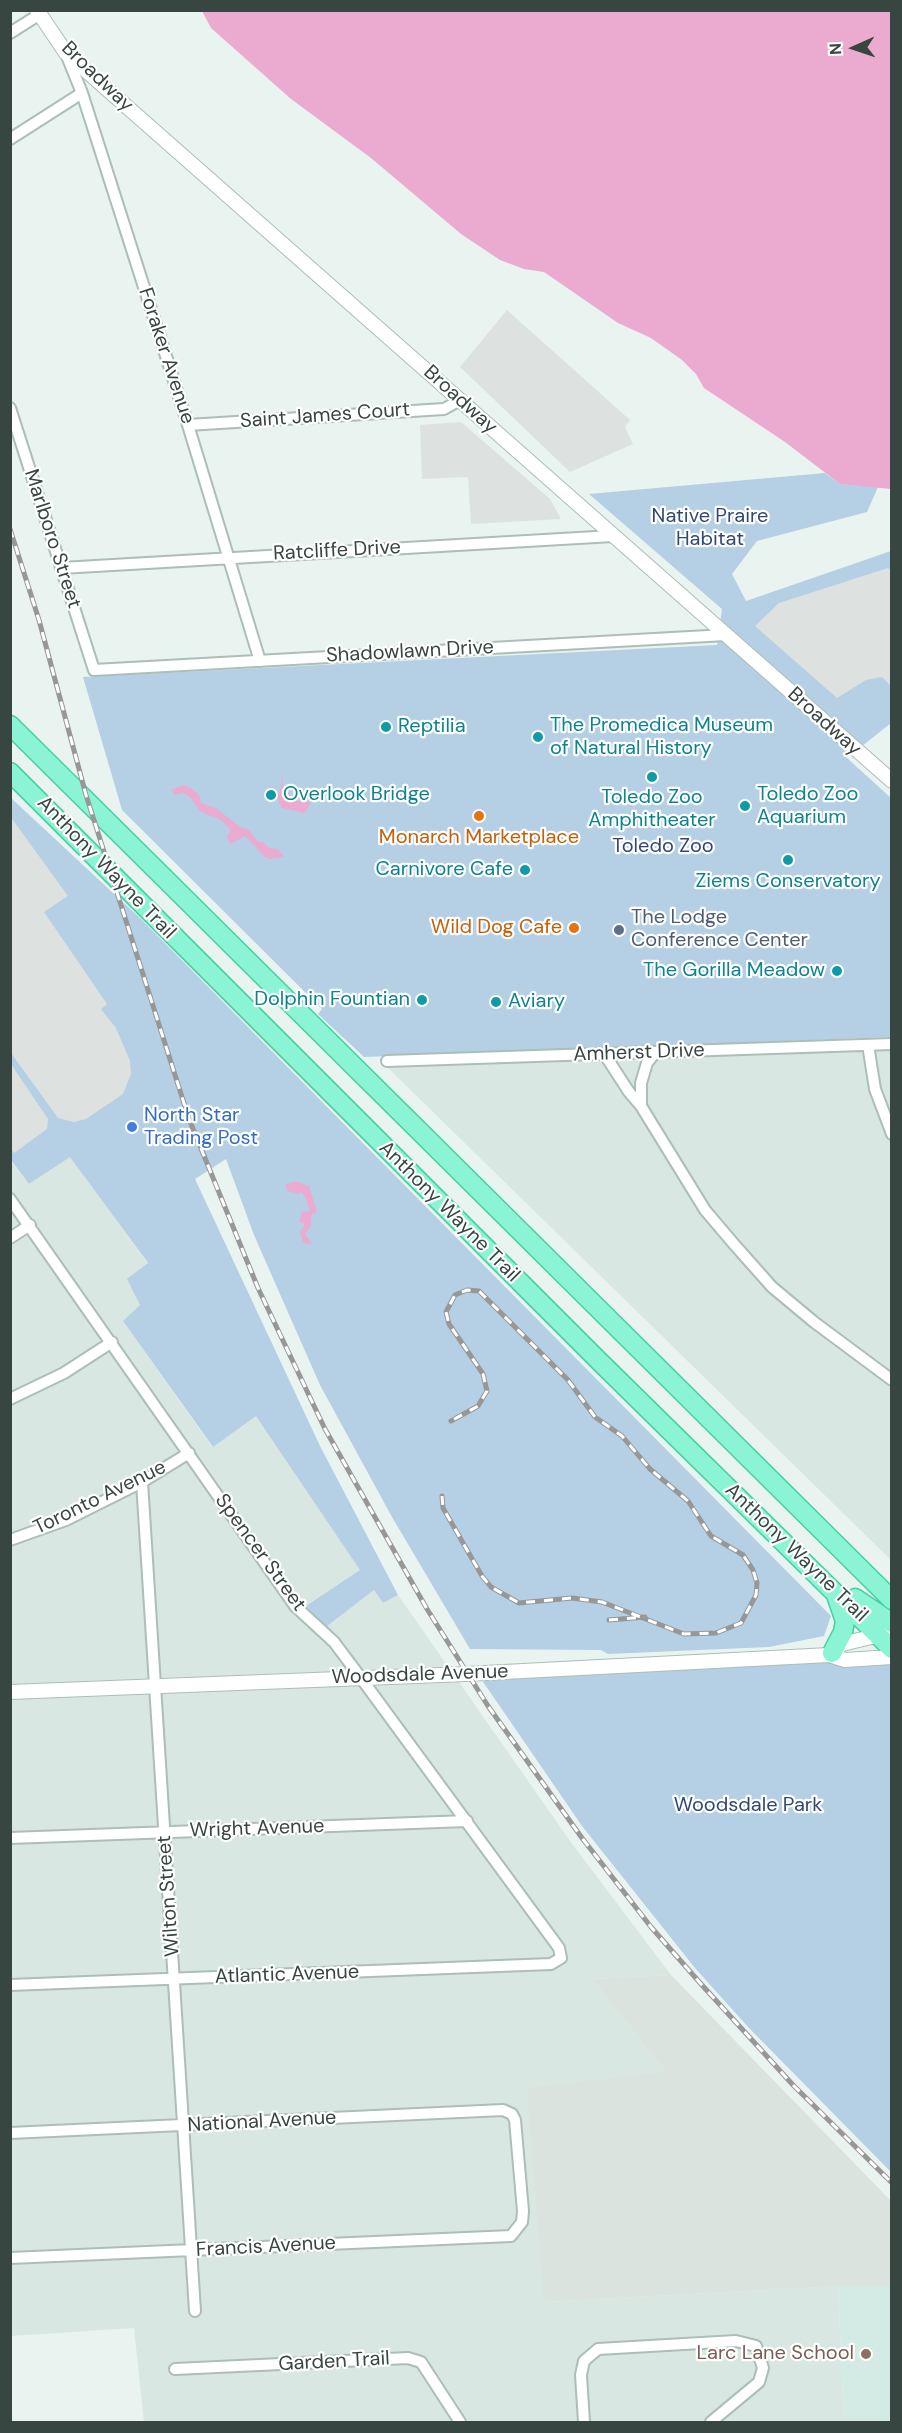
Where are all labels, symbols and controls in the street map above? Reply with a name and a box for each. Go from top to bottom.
north arrow [824,18,884,78]
street label: Broadway [56,37,138,117]
text: N [825,43,846,55]
street label: Foraker Avenue [133,285,199,427]
street label: Broadway [418,361,502,439]
street label: Saint James Court [239,398,411,434]
street label: Marlboro Street [18,466,86,612]
park label: Native Praire Habitat [652,505,768,552]
street label: Ratcliffe Drive [273,536,401,566]
street label: Shadowlawn Drive [326,636,494,668]
street label: Broadway [782,683,866,761]
place label: The Promedica Museum of Natural History [550,714,773,761]
place label: Reptilia [398,715,466,739]
marker: Reptilia [379,720,393,734]
marker: The Promedica Museum of Natural History [531,730,545,744]
marker: Toledo Zoo Amphitheater [645,770,659,784]
place label: Overlook Bridge [283,783,430,807]
place label: Toledo Zoo Aquarium [757,783,858,830]
place label: Toledo Zoo Amphitheater [588,786,716,833]
marker: Overlook Bridge [264,788,278,802]
street label: Anthony Wayne Trail [32,792,180,944]
marker: Toledo Zoo Aquarium [738,799,752,813]
marker: Monarch Marketplace [472,809,486,823]
place label: Monarch Marketplace [379,826,579,850]
park label: Toledo Zoo [612,835,714,859]
marker: Ziems Conservatory [781,853,795,867]
place label: Carnivore Cafe [376,858,513,882]
marker: Carnivore Cafe [518,863,532,877]
place label: Ziems Conservatory [695,870,881,894]
place label: The Lodge Conference Center [631,906,808,953]
place label: Wild Dog Cafe [431,916,562,940]
marker: Wild Dog Cafe [567,921,581,935]
marker: The Lodge Conference Center [612,923,626,937]
place label: The Gorilla Meadow [643,959,825,983]
marker: The Gorilla Meadow [830,964,844,978]
place label: Dolphin Fountian [254,988,410,1012]
place label: Aviary [508,990,565,1014]
marker: Dolphin Fountian [415,993,429,1007]
marker: Aviary [489,995,503,1009]
street label: Amherst Drive [573,1039,705,1067]
place label: North Star Trading Post [144,1104,258,1151]
marker: North Star Trading Post [125,1120,139,1134]
street label: Anthony Wayne Trail [374,1137,524,1287]
street label: Toronto Avenue [30,1456,170,1540]
street label: Anthony Wayne Trail [720,1479,872,1627]
street label: Spencer Street [209,1490,311,1616]
street label: Woodsdale Avenue [331,1660,509,1690]
park label: Woodsdale Park [674,1794,822,1818]
street label: Wright Avenue [189,1815,325,1843]
street label: Wilton Street [153,1835,185,1957]
street label: Atlantic Avenue [214,1960,360,1990]
street label: National Avenue [187,2106,337,2138]
street label: Francis Avenue [195,2231,337,2263]
place label: Larc Lane School [697,2342,854,2366]
street label: Garden Trail [278,2347,390,2377]
marker: Larc Lane School [859,2347,873,2361]

